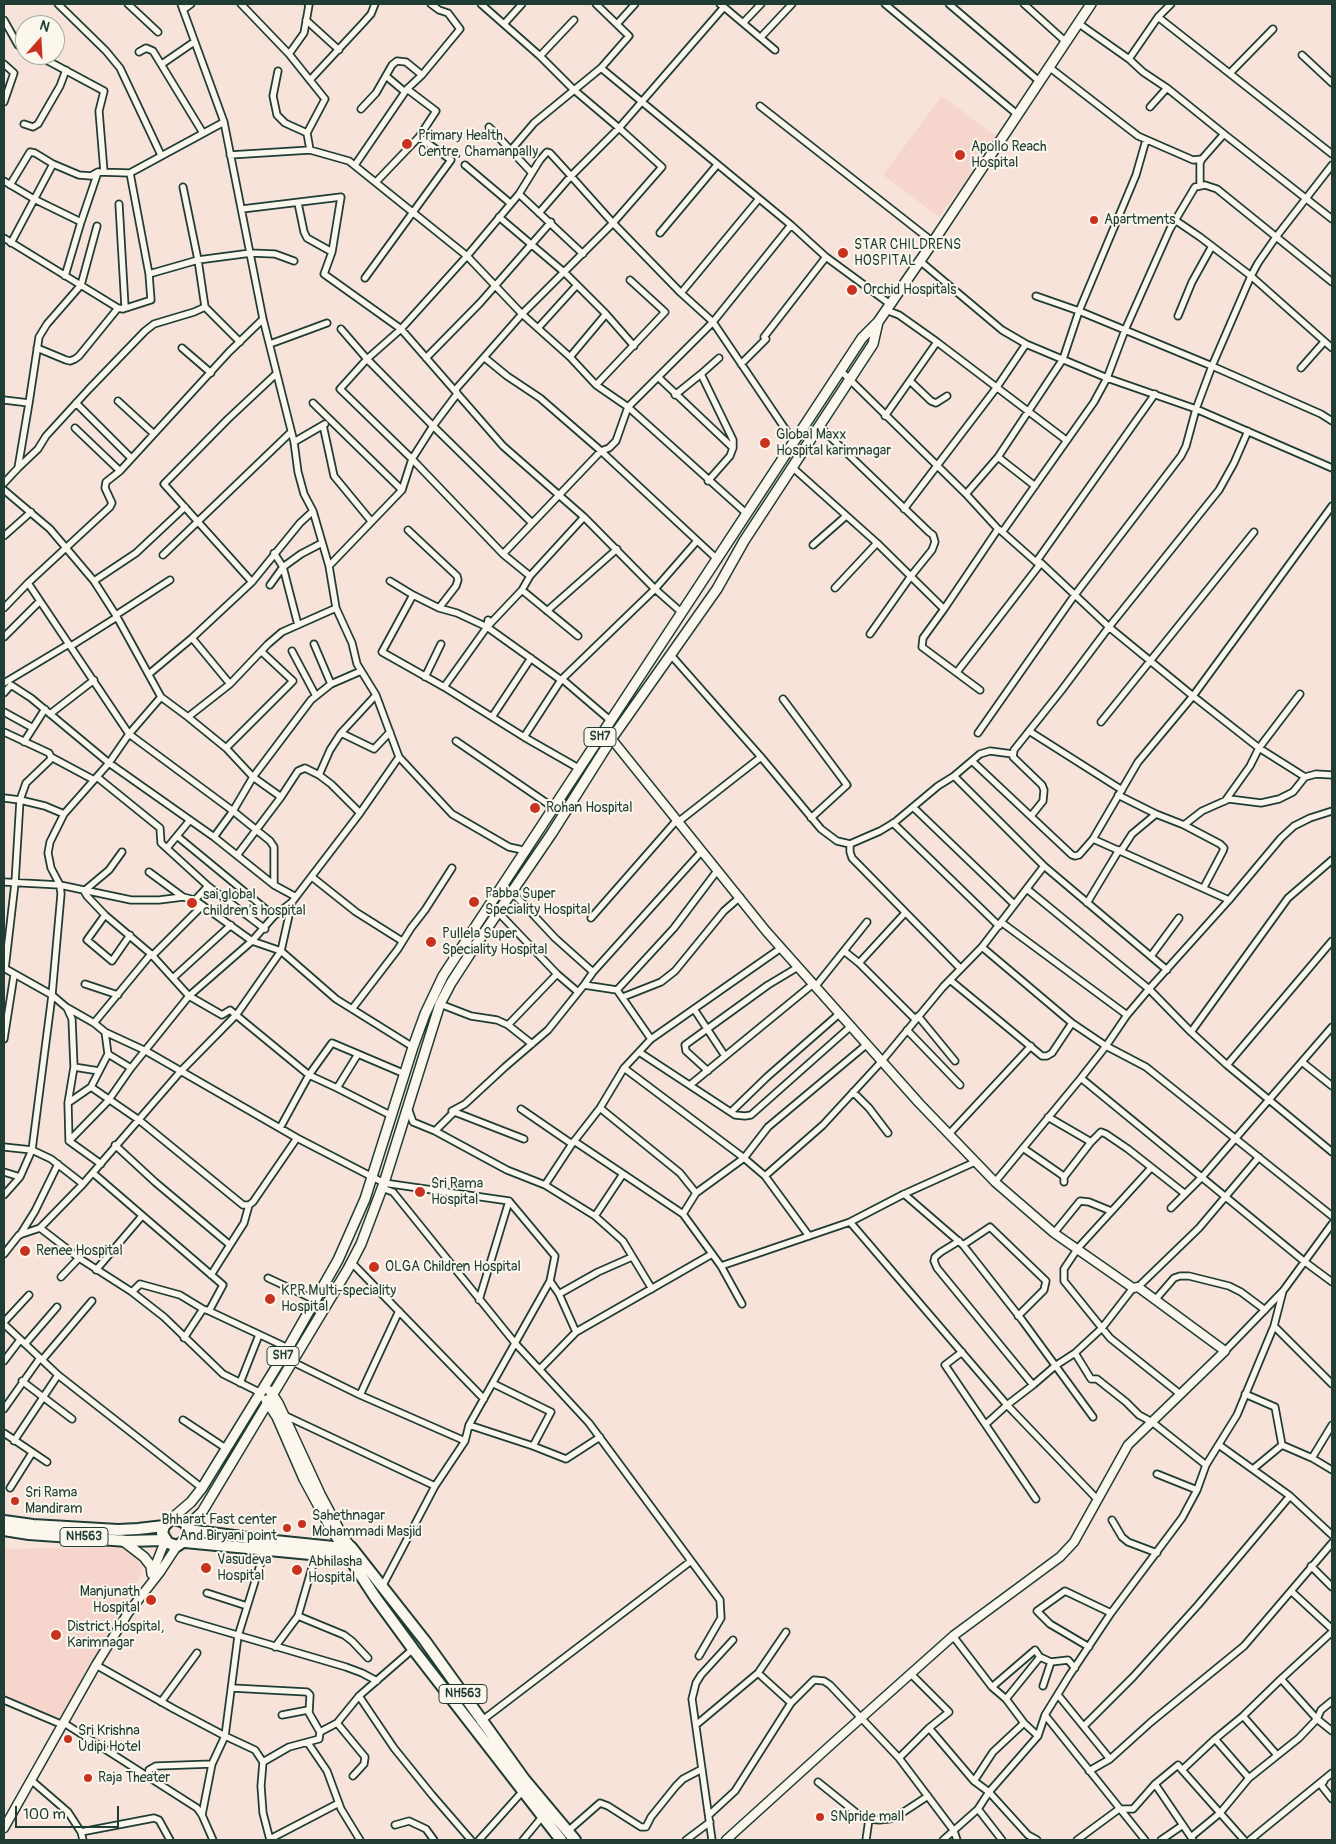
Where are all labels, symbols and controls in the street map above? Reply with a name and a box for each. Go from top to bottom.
north arrow [15,15,65,65]
text: N [37,17,52,36]
place label: Primary Health Centre, Chamanpally [418,128,538,160]
marker: Primary Health Centre, Chamanpally [400,137,414,151]
place label: Apollo Reach Hospital [971,139,1047,172]
marker: Apollo Reach Hospital [953,148,967,162]
place label: Apartments [1104,212,1176,228]
marker: Apartments [1088,214,1100,226]
place label: STAR CHILDRENS HOSPITAL [854,237,961,270]
marker: STAR CHILDRENS HOSPITAL [836,246,850,260]
place label: Orchid Hospitals [863,282,957,298]
marker: Orchid Hospitals [845,283,859,297]
place label: Global Maxx Hospital karimnagar [776,427,891,460]
marker: Global Maxx Hospital karimnagar [758,436,772,450]
road number: SH7 [584,728,616,746]
place label: Rohan Hospital [546,800,632,816]
marker: Rohan Hospital [528,801,542,815]
place label: Pabba Super Speciality Hospital [485,886,590,919]
place label: sai global children's hospital [203,887,306,920]
marker: Pabba Super Speciality Hospital [467,895,481,909]
marker: sai global children's hospital [185,896,199,910]
place label: Pullela Super Speciality Hospital [442,926,547,959]
marker: Pullela Super Speciality Hospital [424,935,438,949]
place label: Sri Rama Hospital [431,1176,483,1208]
marker: Sri Rama Hospital [413,1185,427,1199]
place label: Renee Hospital [36,1243,123,1259]
marker: Renee Hospital [18,1244,32,1258]
place label: OLGA Children Hospital [385,1259,521,1275]
marker: OLGA Children Hospital [367,1260,381,1274]
place label: KPR Multi-speciality Hospital [281,1283,396,1315]
marker: KPR Multi-speciality Hospital [263,1292,277,1306]
road number: SH7 [267,1346,299,1365]
place label: Sri Rama Mandiram [25,1485,82,1518]
marker: Sri Rama Mandiram [9,1495,21,1507]
place label: Sahethnagar Mohammadi Masjid [312,1508,422,1540]
place label: Bhharat Fast center And Biryani point [162,1512,277,1544]
marker: Sahethnagar Mohammadi Masjid [296,1518,308,1530]
marker: Bhharat Fast center And Biryani point [281,1522,293,1534]
road number: NH563 [60,1528,108,1546]
place label: Vasudeva Hospital [217,1552,272,1584]
place label: Abhilasha Hospital [308,1554,362,1586]
marker: Vasudeva Hospital [199,1561,213,1575]
marker: Abhilasha Hospital [290,1563,304,1577]
place label: Manjunath Hospital [80,1584,140,1616]
marker: Manjunath Hospital [144,1593,158,1607]
place label: District Hospital, Karimnagar [67,1619,164,1651]
marker: District Hospital, Karimnagar [49,1628,63,1642]
road number: NH563 [439,1685,487,1704]
place label: Sri Krishna Udipi Hotel [78,1723,141,1755]
marker: Sri Krishna Udipi Hotel [62,1733,74,1745]
place label: Raja Theater [98,1770,170,1786]
marker: Raja Theater [82,1772,94,1784]
scale bar [18,1796,121,1828]
text: 100 m [23,1805,66,1824]
place label: SNpride mall [830,1809,904,1825]
marker: SNpride mall [814,1811,826,1823]

